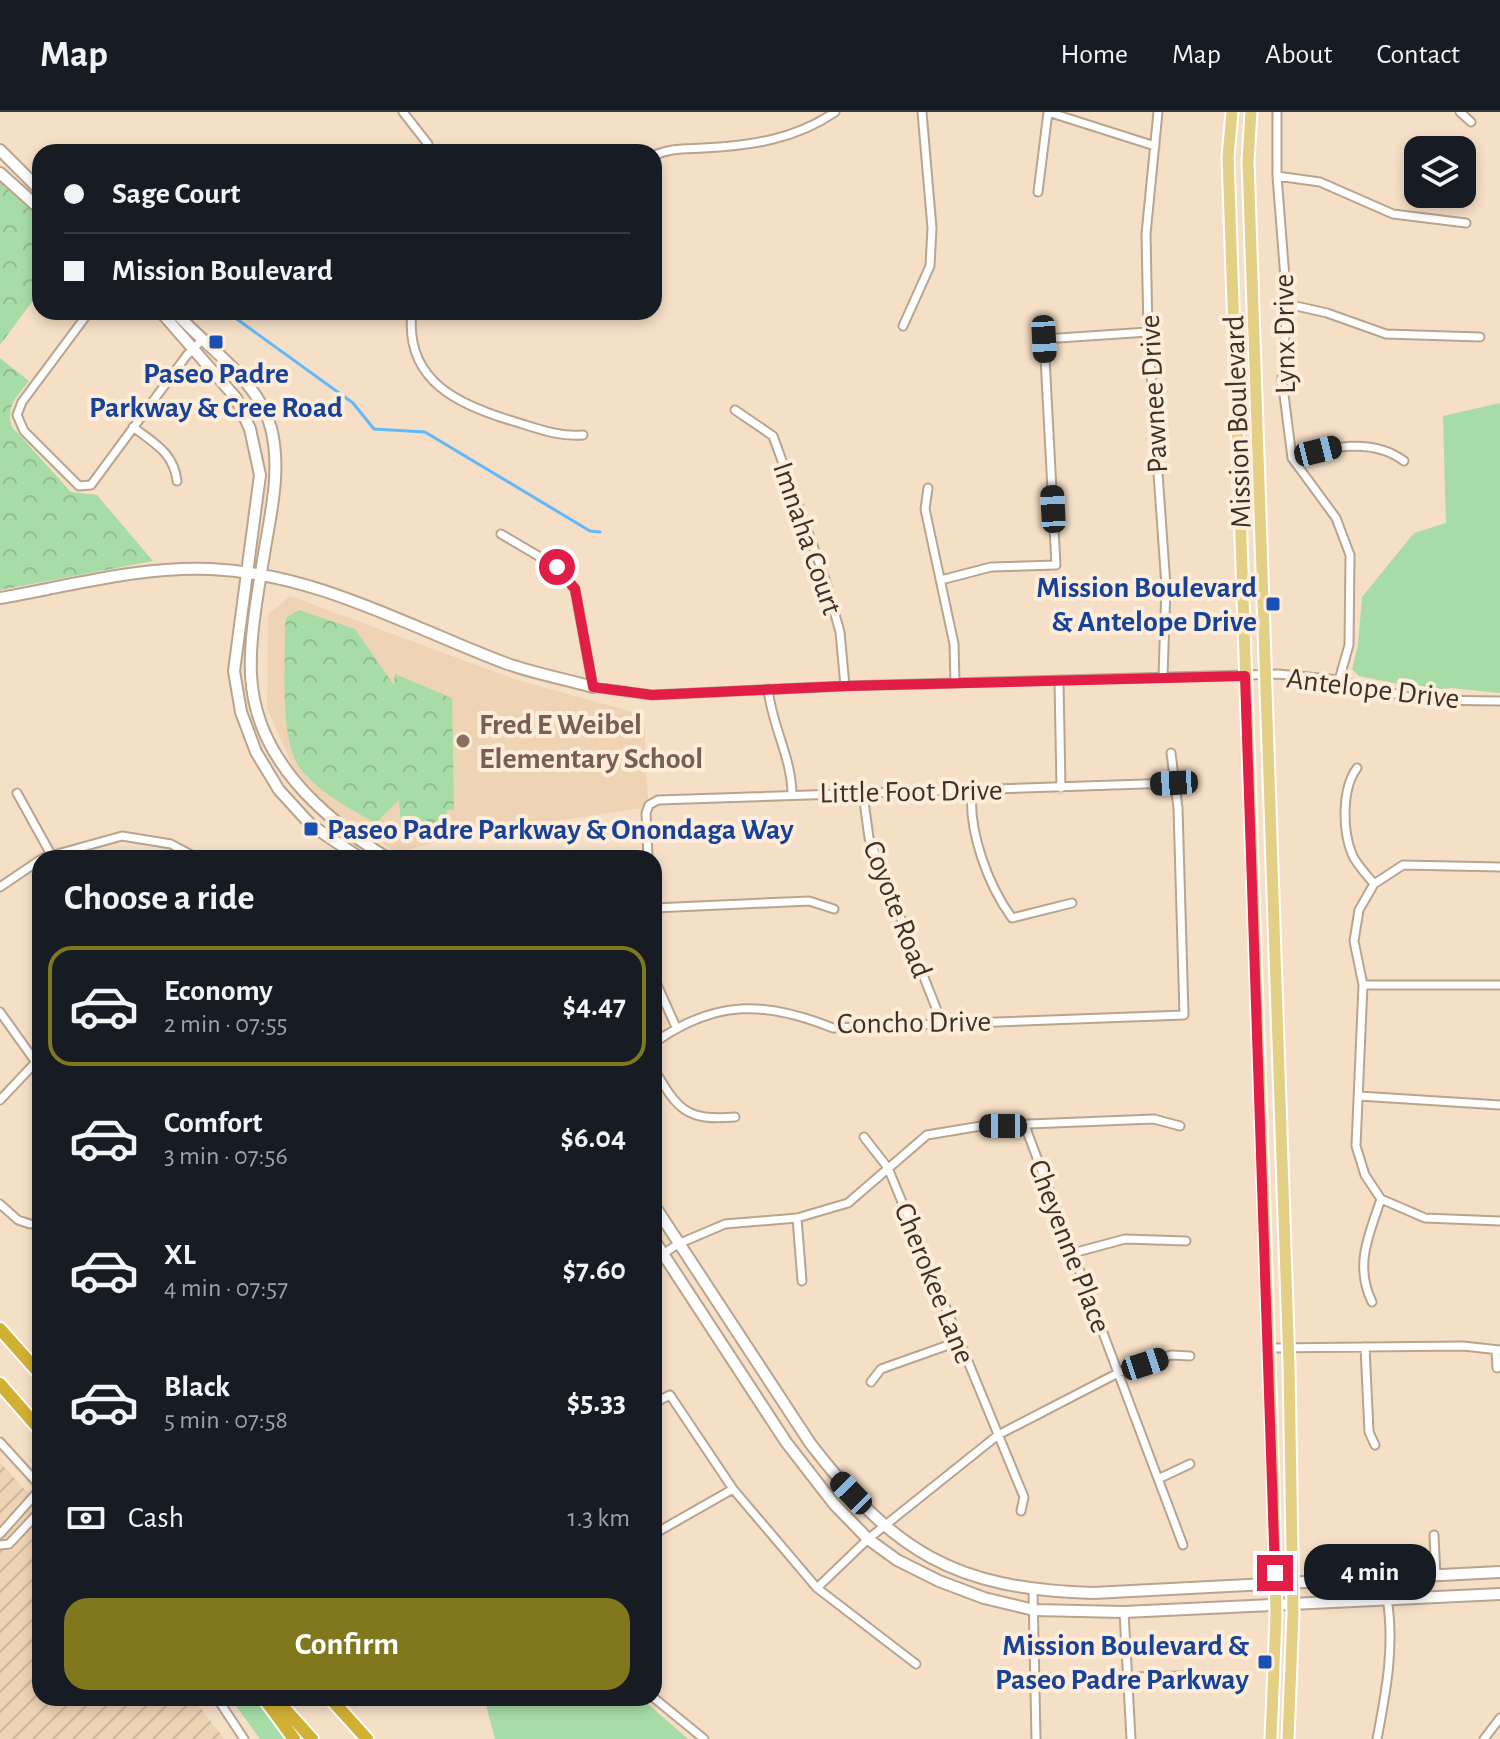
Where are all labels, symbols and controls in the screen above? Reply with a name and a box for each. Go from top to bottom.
text: Map [40,36,108,74]
text: Home [1061,41,1128,69]
text: Map [1172,41,1221,69]
text: About [1265,41,1333,69]
text: Contact [1377,41,1460,69]
map controls [1404,136,1476,208]
button: layers [1404,136,1476,208]
text: Sage Court [112,179,241,209]
text: Mission Boulevard [112,256,333,286]
street label: Lynx Drive [1269,274,1301,394]
car [1031,314,1057,364]
street label: Pawnee Drive [1135,314,1173,474]
street label: Mission Boulevard [1219,315,1257,529]
marker: Paseo Padre Parkway & Cree Road [207,333,225,351]
place label: Paseo Padre Parkway & Cree Road [89,359,343,423]
car [1292,434,1344,468]
street label: Imnaha Court [767,458,847,619]
car [1040,484,1066,534]
route start [539,549,575,585]
place label: Mission Boulevard & Antelope Drive [1036,573,1257,637]
marker: Mission Boulevard & Antelope Drive [1264,595,1282,613]
street label: Antelope Drive [1285,663,1461,714]
place label: Fred E Weibel Elementary School [479,710,703,774]
marker: Fred E Weibel Elementary School [454,732,472,750]
car [1149,770,1199,796]
street label: Little Foot Drive [819,775,1003,809]
place label: Paseo Padre Parkway & Onondaga Way [327,815,794,845]
marker: Paseo Padre Parkway & Onondaga Way [302,820,320,838]
street label: Coyote Road [857,837,937,982]
text: Choose a ride [64,880,254,916]
icon: car [68,970,140,1042]
text: Economy [164,976,273,1006]
text: $4.47 [562,991,626,1021]
street label: Concho Drive [837,1007,991,1039]
text: 2 min · 07:55 [164,1011,287,1037]
icon: car [68,1102,140,1174]
text: Comfort [164,1108,263,1138]
car [979,1114,1027,1138]
text: $6.04 [560,1123,626,1153]
text: 3 min · 07:56 [164,1143,288,1169]
street label: Cheyenne Place [1022,1156,1116,1337]
street label: Cherokee Lane [888,1199,980,1368]
icon: car [68,1234,140,1306]
text: XL [164,1240,196,1270]
text: $7.60 [563,1255,626,1285]
text: 4 min · 07:57 [164,1275,288,1301]
car [1118,1345,1172,1383]
icon: car [68,1366,140,1438]
text: Black [164,1372,230,1402]
text: $5.33 [567,1387,626,1417]
text: 5 min · 07:58 [164,1407,288,1433]
car [826,1467,876,1519]
icon: cash [64,1496,108,1540]
text: Cash [128,1503,184,1533]
text: 1.3 km [567,1505,630,1531]
callout: 4 min [1303,1545,1435,1601]
route end [1257,1555,1293,1591]
text: 4 min [1341,1559,1399,1585]
button: Confirm [64,1598,630,1690]
place label: Mission Boulevard & Paseo Padre Parkway [995,1631,1250,1695]
marker: Mission Boulevard & Paseo Padre Parkway [1256,1653,1274,1671]

